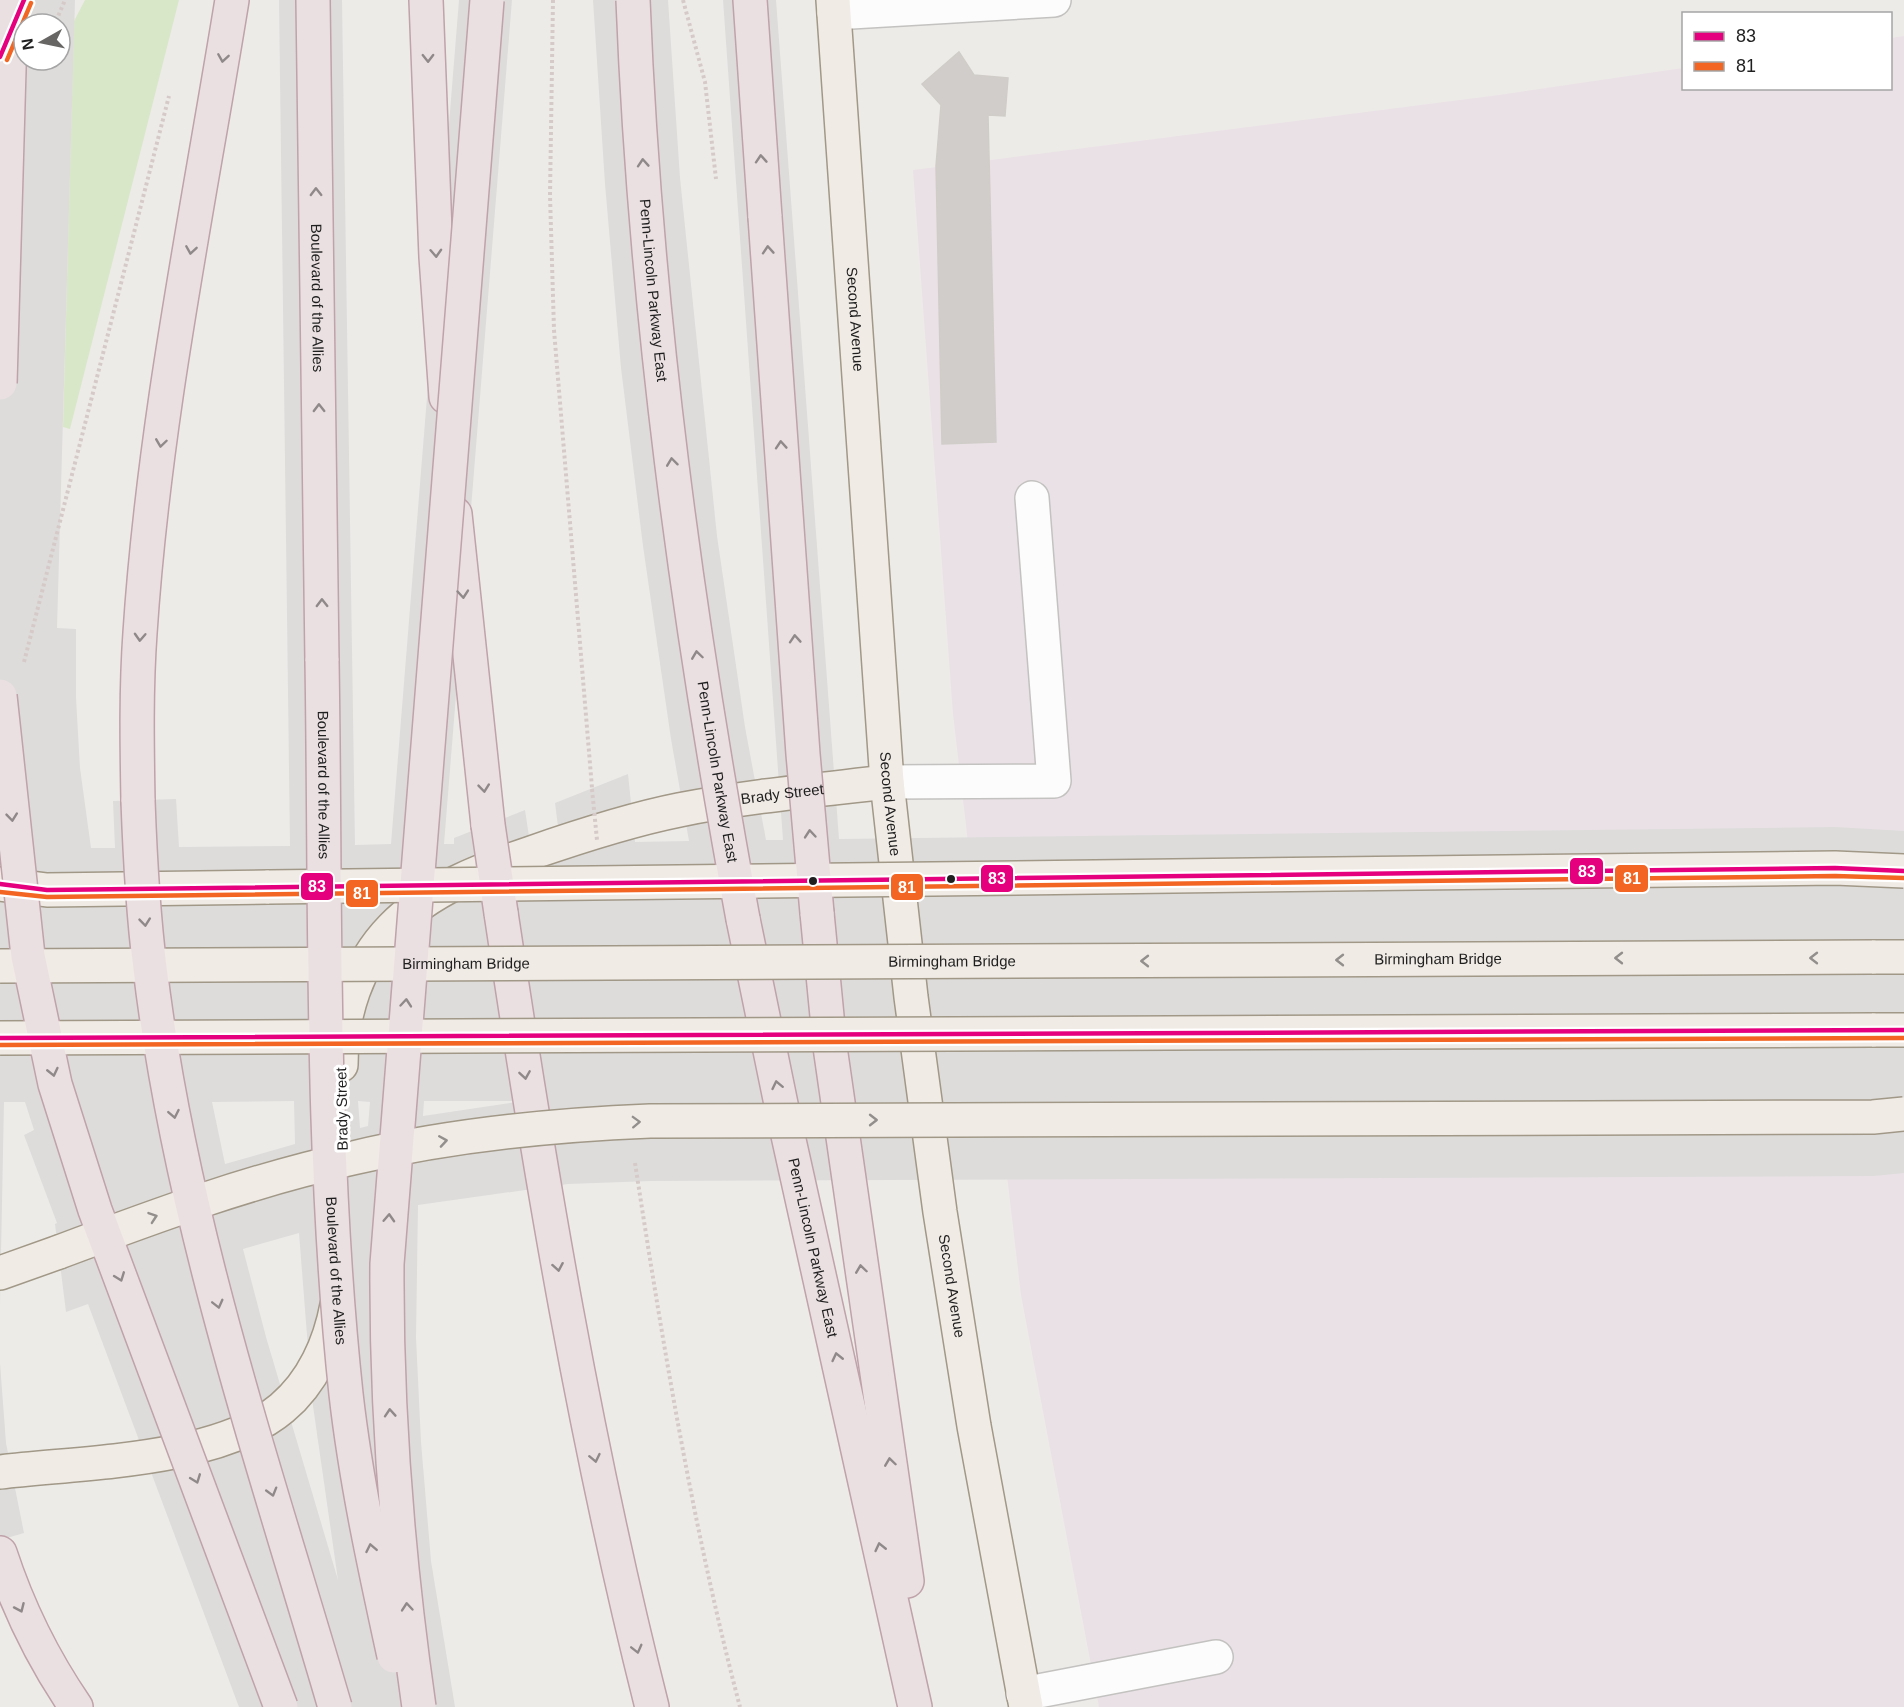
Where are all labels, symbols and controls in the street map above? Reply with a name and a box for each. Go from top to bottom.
north arrow [12,12,72,72]
legend [1682,12,1892,90]
text: 83 [1736,26,1756,46]
text: N [18,37,37,51]
one-way arrow [217,53,229,62]
one-way arrow [422,54,434,63]
text: 81 [1736,56,1756,76]
one-way arrow [755,154,768,163]
one-way arrow [636,159,649,168]
one-way arrow [310,187,322,196]
street label: Penn-Lincoln Parkway East [637,198,671,383]
street label: Boulevard of the Allies [308,224,327,372]
one-way arrow [185,245,198,255]
one-way arrow [761,246,774,255]
one-way arrow [429,249,442,258]
street label: Second Avenue [843,266,868,372]
one-way arrow [313,403,325,412]
one-way arrow [155,438,167,447]
one-way arrow [775,440,788,449]
one-way arrow [666,457,678,466]
one-way arrow [456,590,469,599]
one-way arrow [315,598,328,607]
one-way arrow [134,632,147,641]
one-way arrow [788,635,801,644]
one-way arrow [692,650,704,660]
street label: Penn-Lincoln Parkway East [694,680,742,865]
street label: Boulevard of the Allies [315,711,333,859]
street label: Second Avenue [877,751,904,857]
street label: Brady Street [740,780,825,807]
one-way arrow [477,783,490,793]
one-way arrow [5,813,18,822]
one-way arrow [804,829,817,838]
line badge: 83 [1569,857,1604,885]
text: 83 [1578,863,1596,880]
line badge: 83 [980,864,1014,893]
line badge: 81 [1614,864,1649,893]
text: 83 [988,870,1006,887]
text: 81 [1623,870,1641,887]
line badge: 83 [300,872,334,901]
line badge: 81 [890,873,924,901]
unlabelled marker [945,873,957,885]
unlabelled marker [807,875,819,887]
text: 83 [308,878,326,895]
line badge: 81 [345,879,379,908]
text: 81 [898,879,916,896]
text: 81 [353,885,371,902]
one-way arrow [138,917,151,926]
street label: Birmingham Bridge [1374,950,1502,967]
street label: Birmingham Bridge [888,952,1016,970]
one-way arrow [1614,952,1623,965]
one-way arrow [1809,952,1818,964]
street label: Birmingham Bridge [402,954,530,972]
one-way arrow [1335,954,1344,966]
one-way arrow [1140,955,1149,967]
one-way arrow [399,998,412,1007]
one-way arrow [45,1066,58,1076]
street label: Brady Street [332,1066,351,1151]
one-way arrow [518,1069,531,1079]
one-way arrow [771,1080,784,1090]
one-way arrow [167,1109,180,1119]
one-way arrow [869,1114,878,1127]
one-way arrow [632,1115,641,1128]
one-way arrow [438,1135,447,1147]
street label: Penn-Lincoln Parkway East [785,1156,842,1340]
street label: Boulevard of the Allies [323,1196,350,1346]
one-way arrow [147,1212,158,1225]
one-way arrow [383,1214,396,1223]
street label: Second Avenue [936,1233,969,1339]
one-way arrow [551,1261,564,1271]
one-way arrow [855,1265,868,1275]
one-way arrow [112,1271,125,1282]
one-way arrow [211,1299,223,1309]
one-way arrow [832,1352,845,1362]
one-way arrow [384,1408,397,1417]
one-way arrow [588,1453,601,1463]
one-way arrow [884,1458,896,1467]
one-way arrow [188,1473,201,1484]
one-way arrow [265,1486,277,1497]
one-way arrow [365,1543,378,1553]
one-way arrow [874,1543,887,1553]
one-way arrow [13,1601,25,1612]
one-way arrow [401,1603,414,1612]
one-way arrow [630,1643,643,1653]

